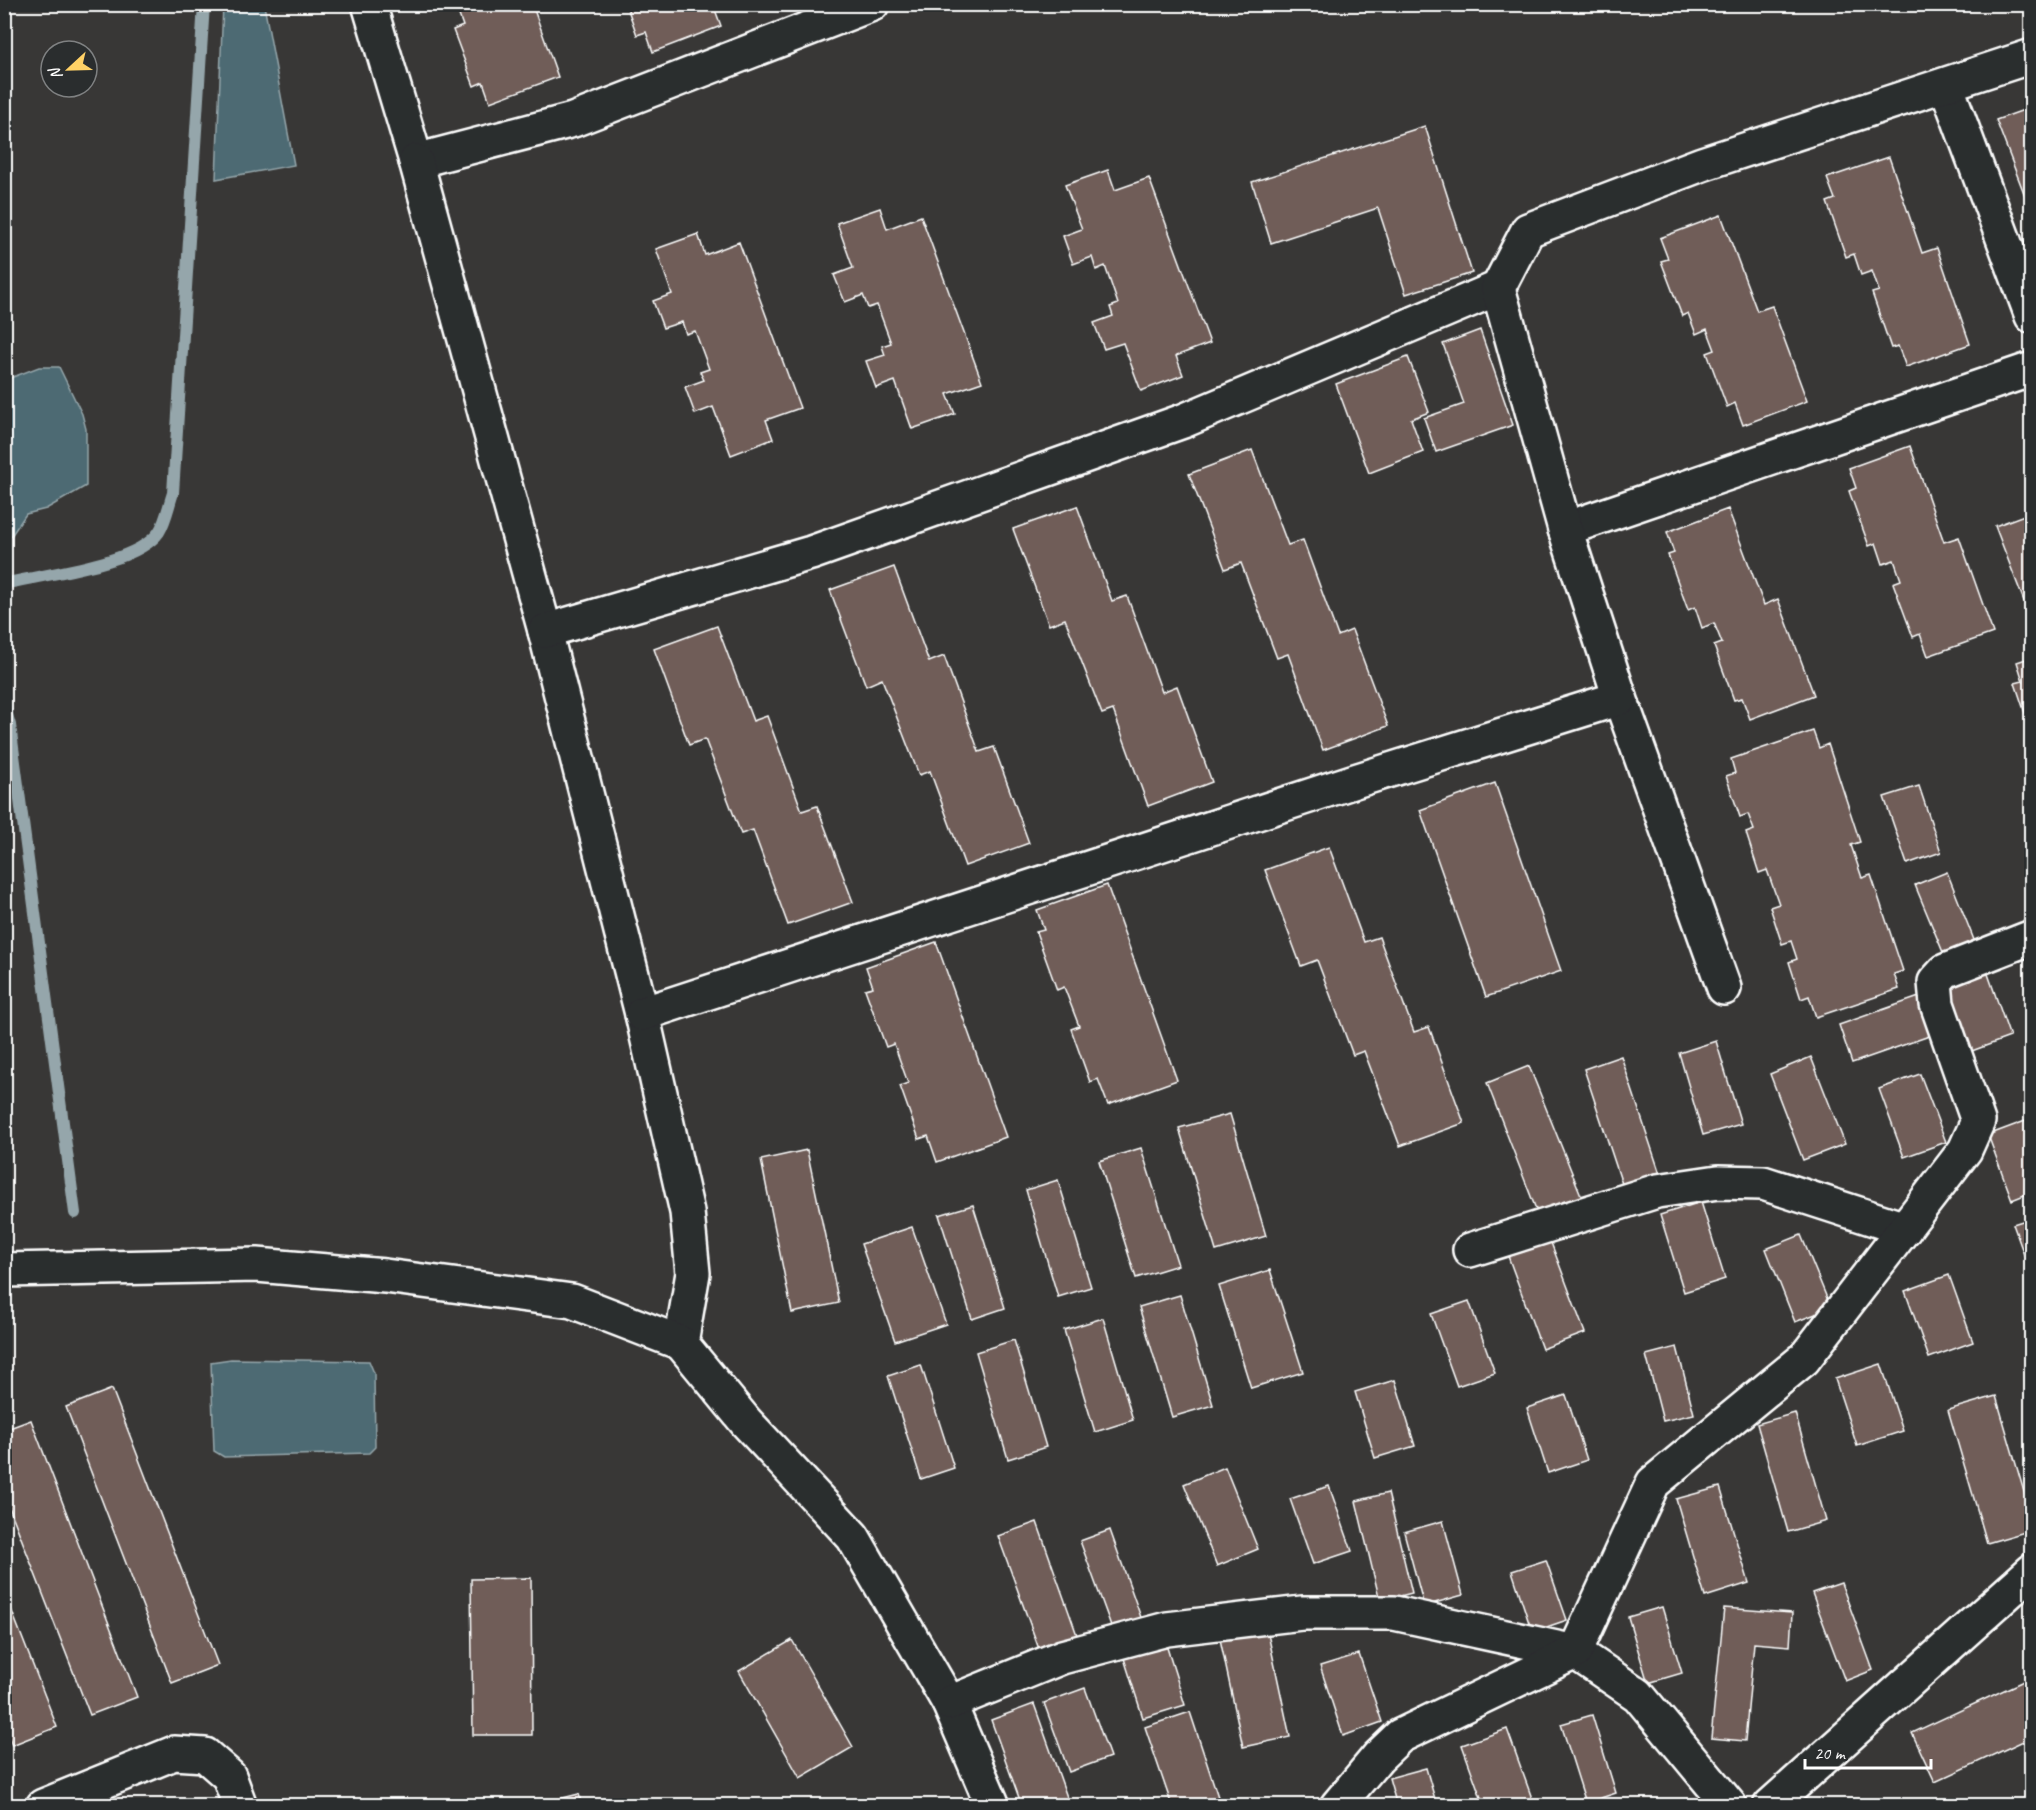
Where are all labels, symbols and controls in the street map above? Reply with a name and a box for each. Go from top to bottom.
north arrow [39,39,99,99]
text: N [44,63,67,83]
scale bar [1805,1732,1931,1770]
text: 20 m [1814,1742,1847,1764]

